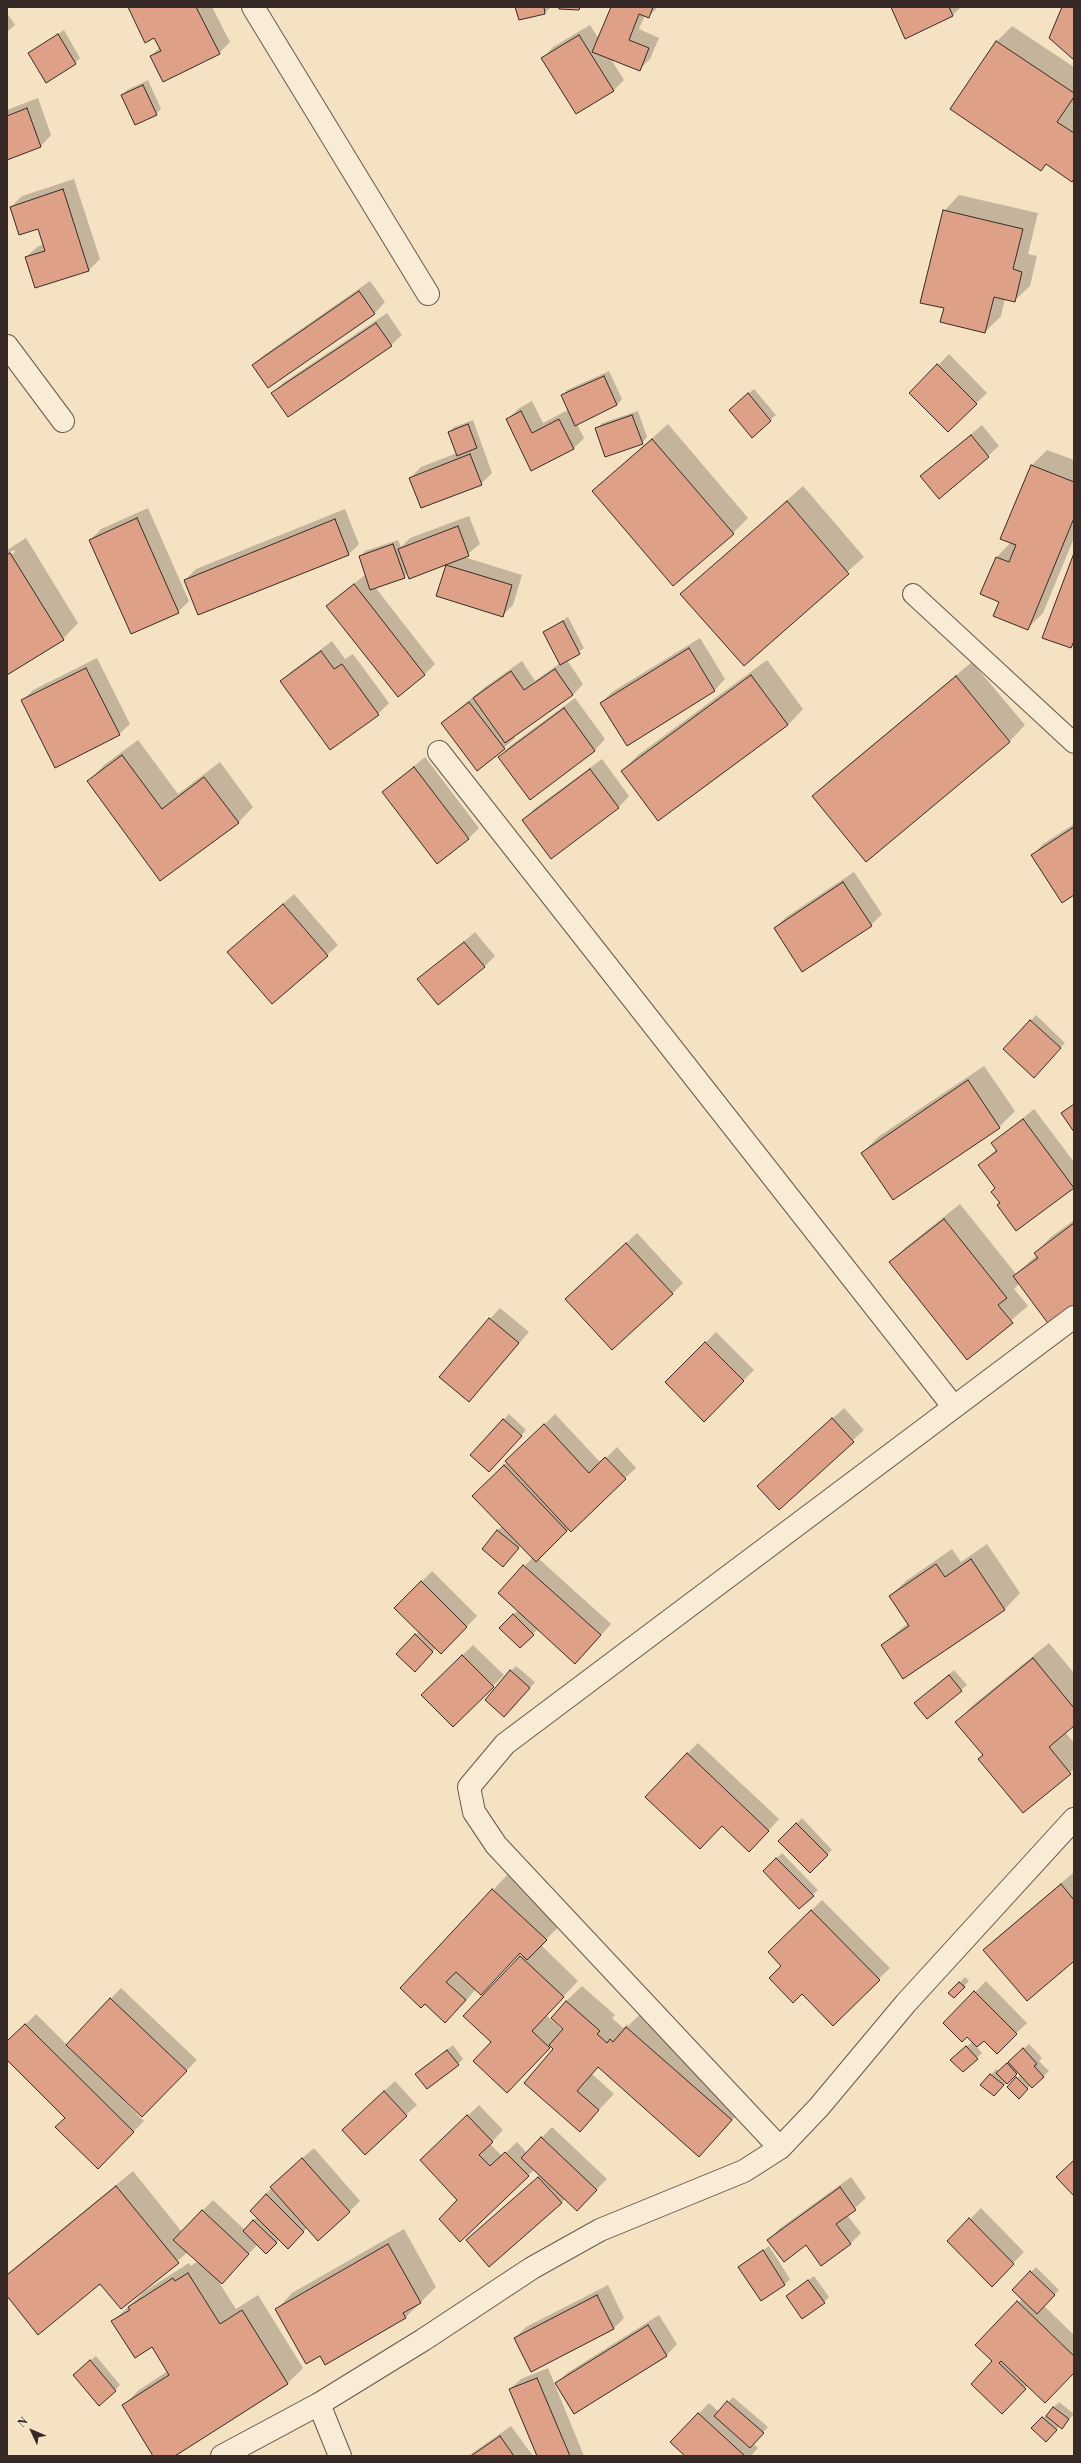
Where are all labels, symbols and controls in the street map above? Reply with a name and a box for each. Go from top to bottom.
north arrow [12,2411,52,2451]
text: N [15,2415,31,2431]

